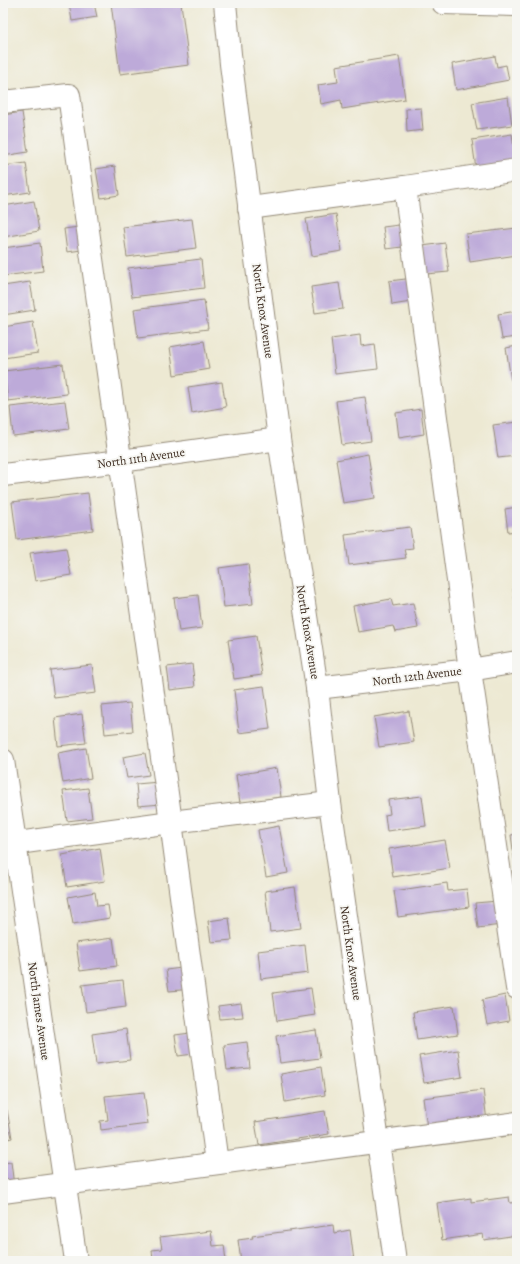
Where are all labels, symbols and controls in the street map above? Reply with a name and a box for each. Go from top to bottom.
street label: North Knox Avenue [248,263,278,359]
street label: North 11th Avenue [96,444,186,472]
street label: North Knox Avenue [293,584,323,680]
street label: North 12th Avenue [371,663,463,689]
street label: North Knox Avenue [336,905,366,1001]
street label: North James Avenue [24,961,54,1061]

